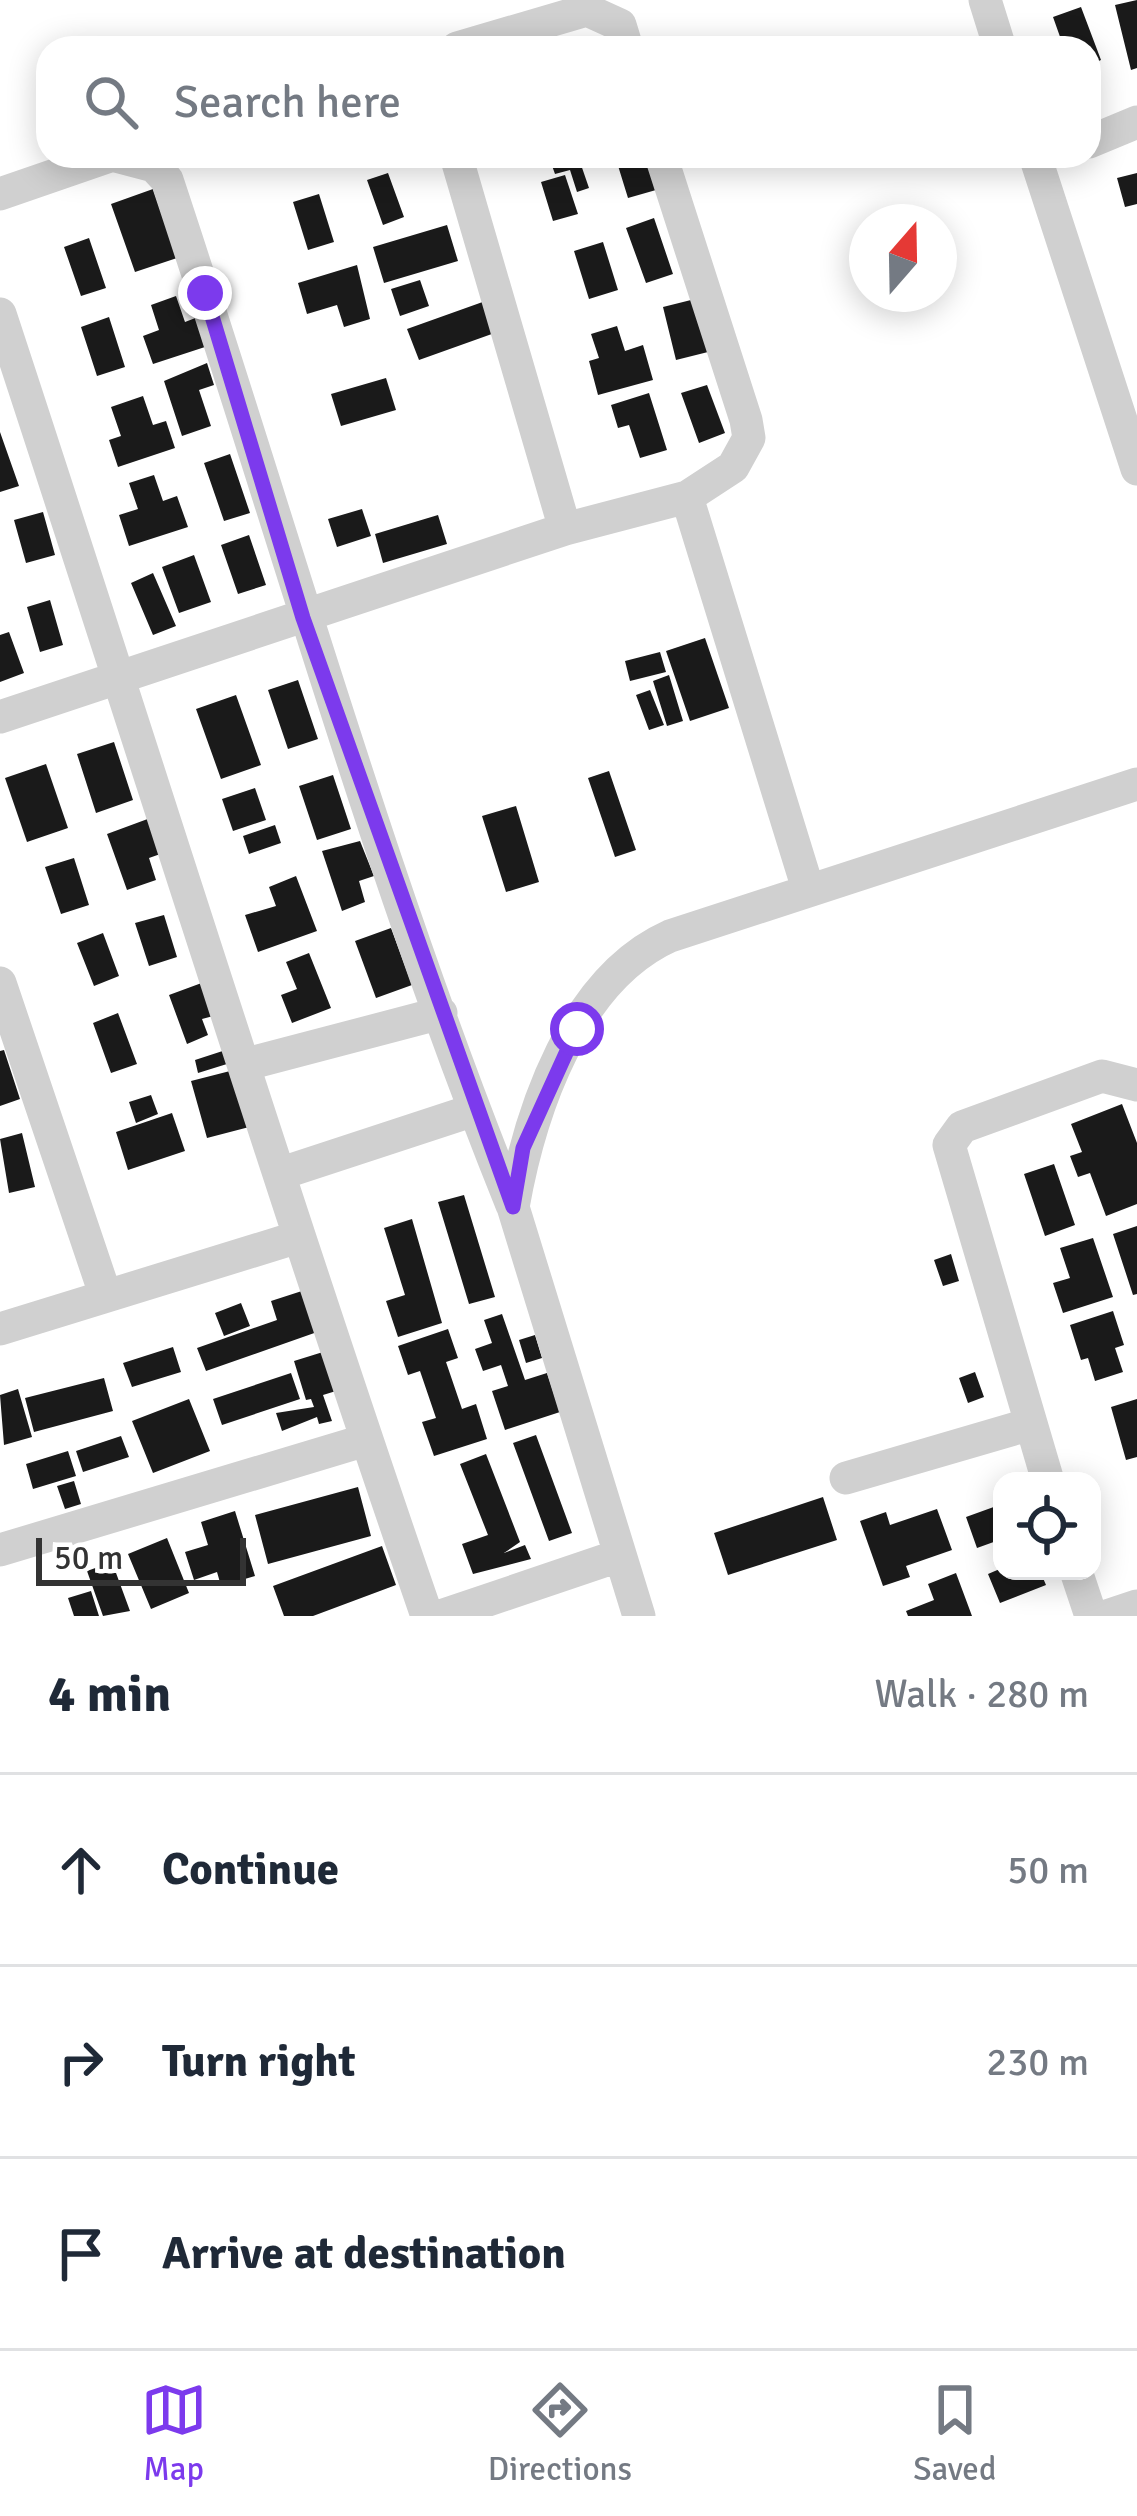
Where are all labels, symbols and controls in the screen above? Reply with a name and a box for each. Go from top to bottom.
search box [36,36,1101,168]
icon: search [78,69,144,135]
text: Search here [174,75,401,130]
north arrow [849,204,957,312]
route end [178,266,232,320]
route start [550,1002,604,1056]
map controls [993,1472,1101,1580]
button: locate [993,1472,1101,1580]
scale bar [36,1532,246,1585]
text: 50 m [54,1538,123,1579]
text: 4 min [48,1663,171,1726]
text: Walk · 280 m [875,1670,1089,1718]
icon: ahead [48,1837,114,1903]
text: Continue [162,1842,339,1897]
text: 50 m [1007,1846,1089,1894]
icon: right [48,2029,114,2095]
text: Turn right [162,2034,356,2089]
text: 230 m [986,2038,1089,2086]
icon: arrive [48,2221,114,2287]
text: Arrive at destination [162,2226,566,2281]
tab: Map [141,2377,207,2490]
tab: Directions [488,2377,632,2490]
tab: Saved [913,2377,996,2490]

